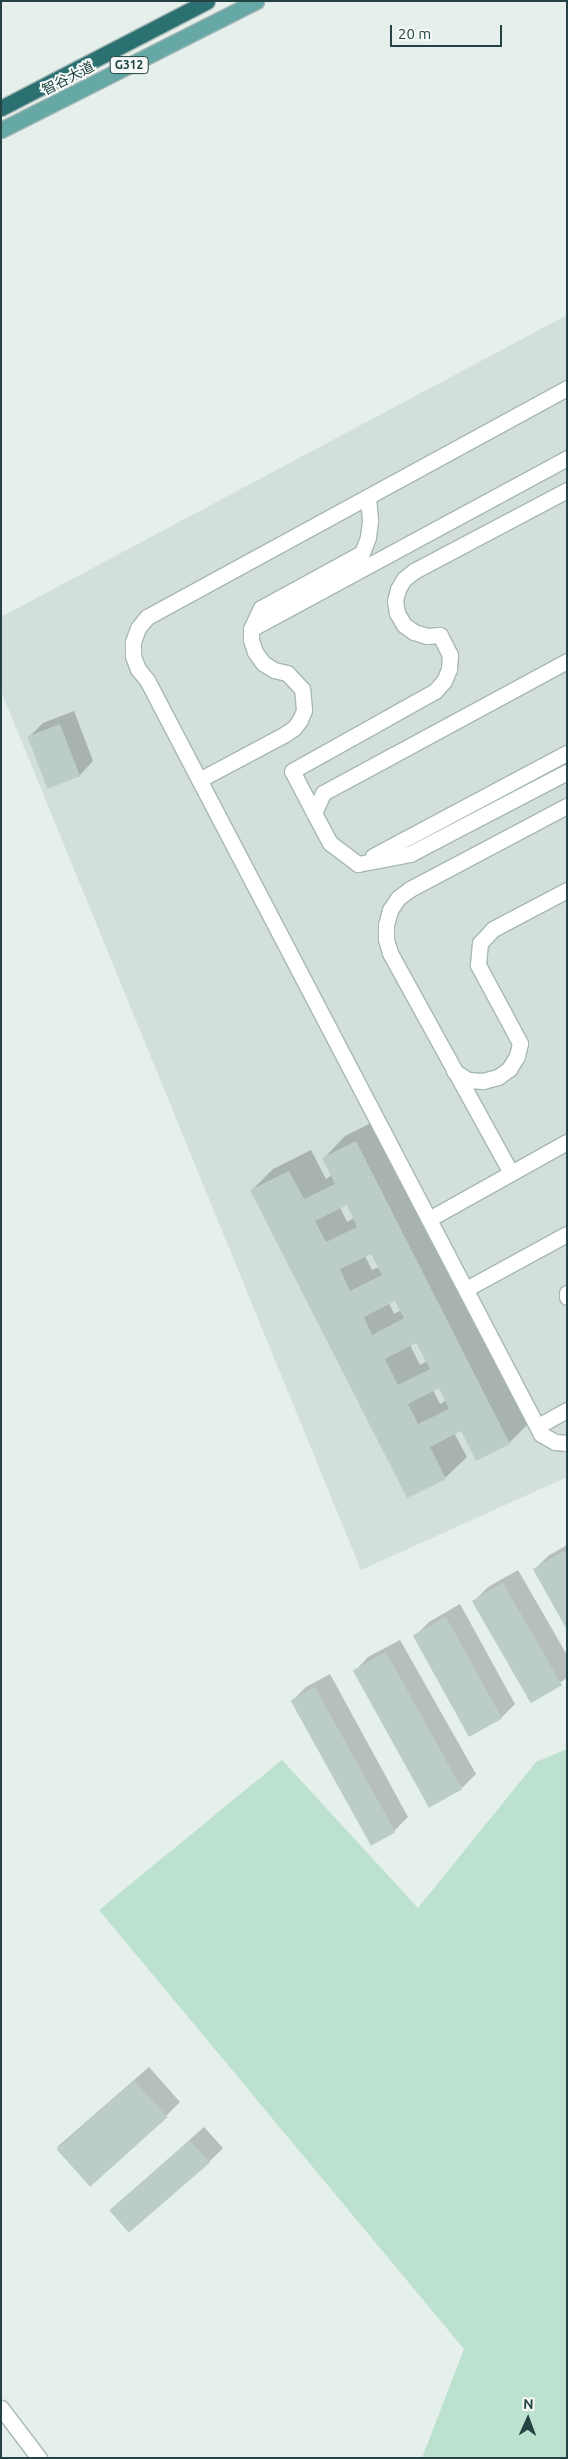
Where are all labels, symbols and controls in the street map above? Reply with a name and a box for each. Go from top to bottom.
scale bar [393,15,506,47]
text: 20 m [398,25,431,42]
road number: G312 [109,56,149,74]
street label: 智谷大道 [39,58,97,98]
north arrow [503,2394,553,2444]
text: N [523,2396,534,2412]

